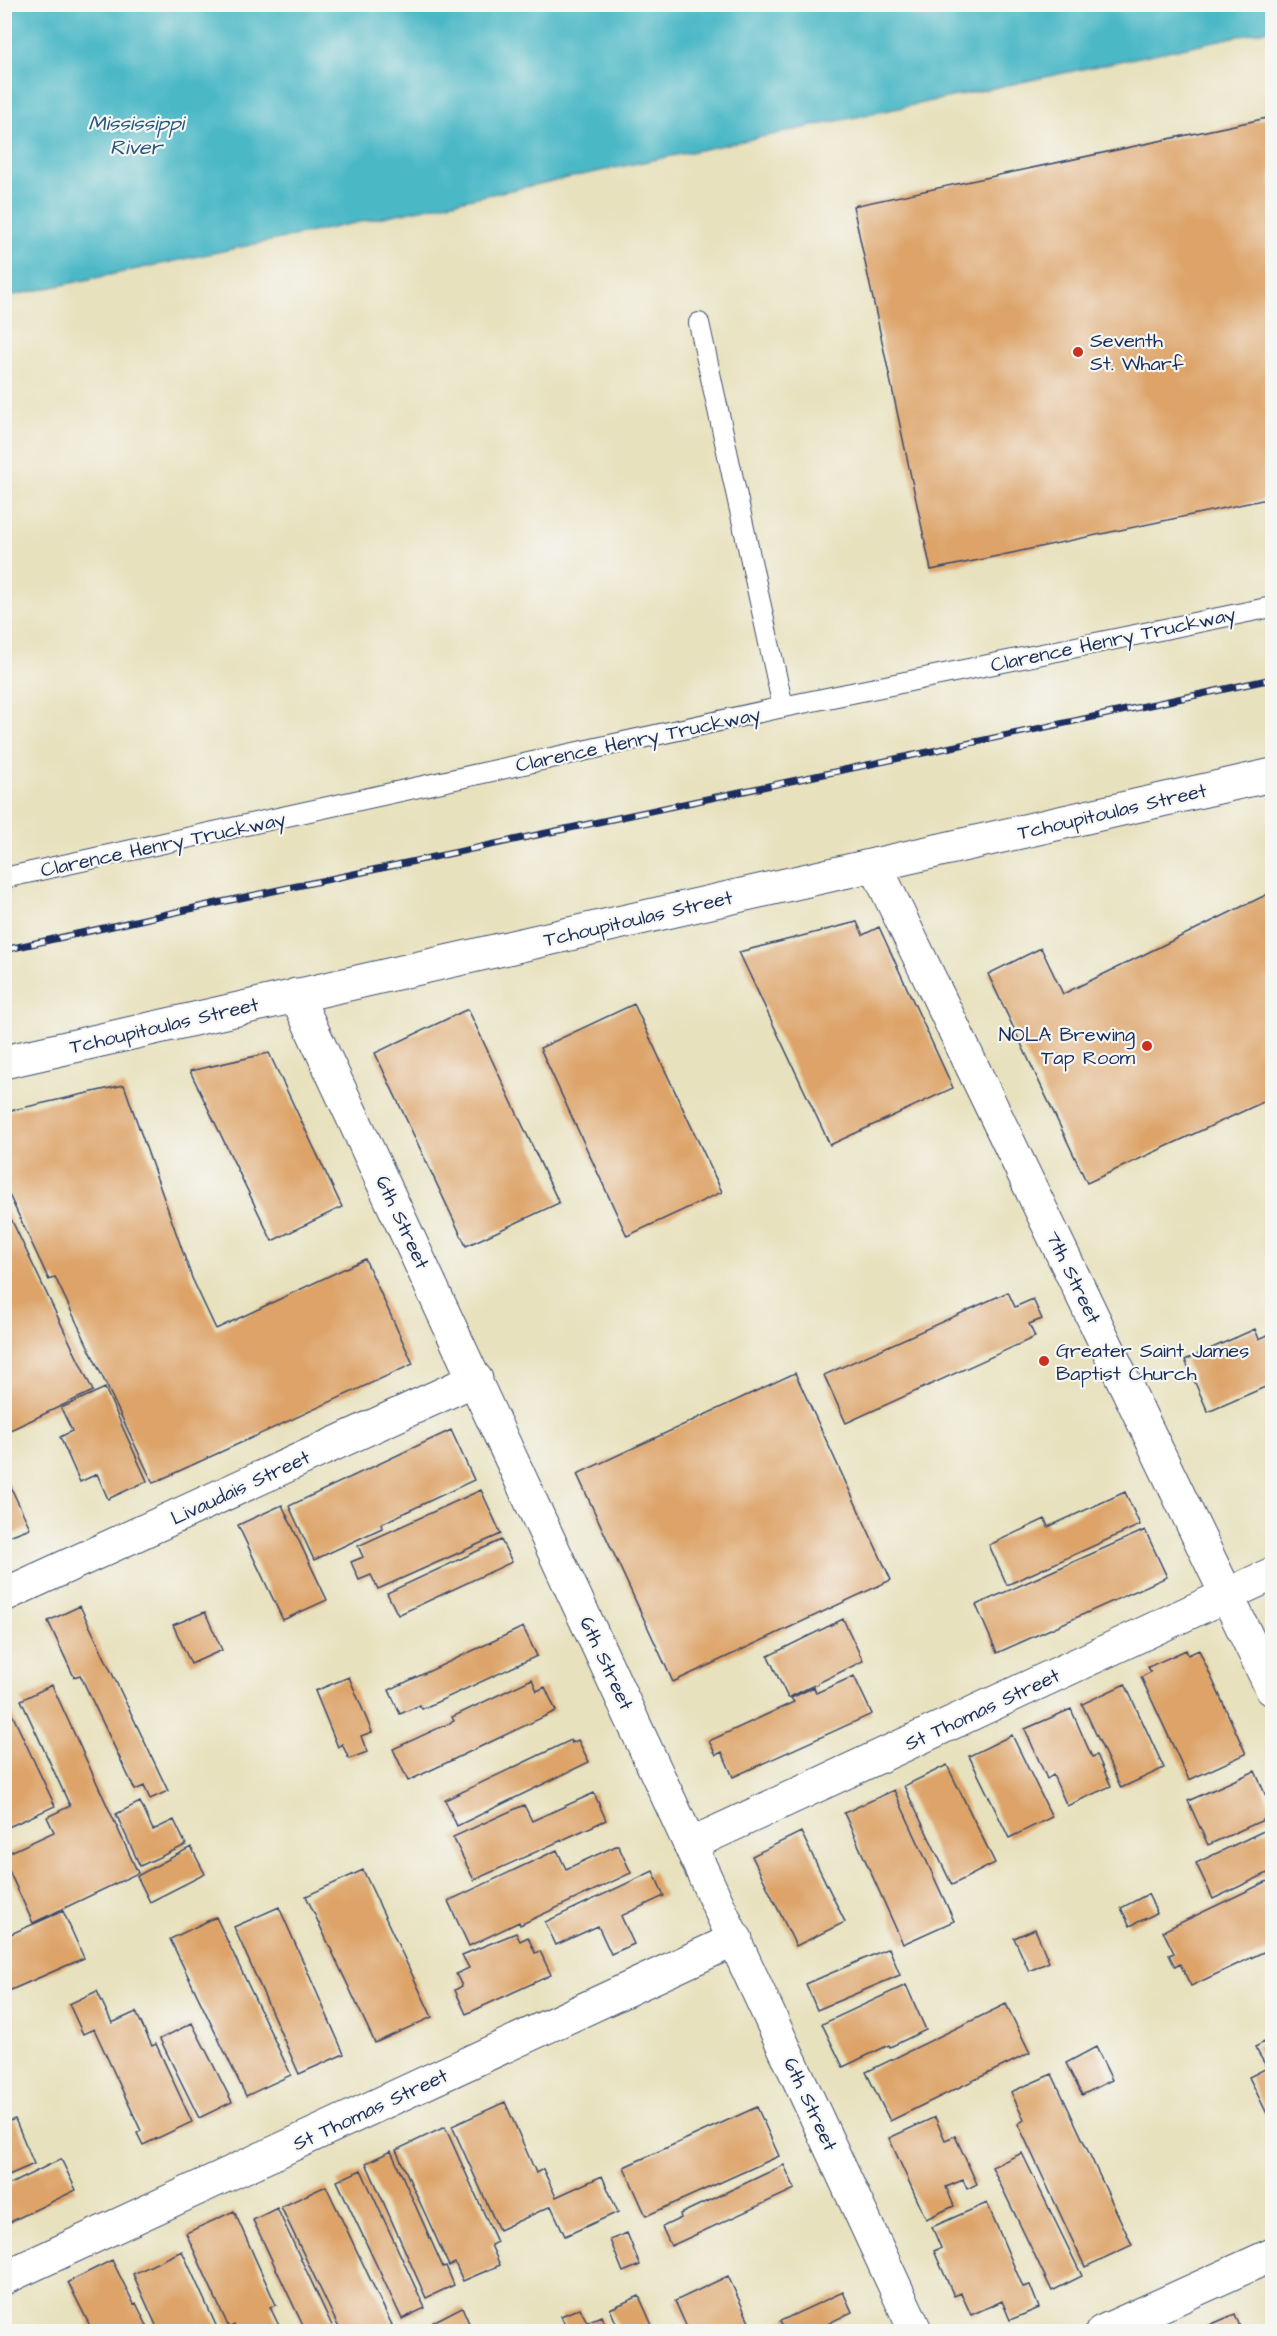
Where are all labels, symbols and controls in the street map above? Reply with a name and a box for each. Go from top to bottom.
water label: Mississippi River [88,109,187,162]
place label: Seventh St. Wharf [1090,327,1184,378]
marker: Seventh St. Wharf [1071,345,1085,359]
street label: Clarence Henry Truckway [988,600,1238,681]
street label: Clarence Henry Truckway [513,700,763,781]
street label: Tchoupitoulas Street [1015,777,1209,847]
street label: Clarence Henry Truckway [38,805,288,886]
street label: Tchoupitoulas Street [541,884,735,954]
street label: Tchoupitoulas Street [67,991,261,1061]
place label: NOLA Brewing Tap Room [999,1021,1135,1072]
marker: NOLA Brewing Tap Room [1140,1039,1154,1053]
street label: 6th Street [368,1171,436,1274]
street label: 7th Street [1039,1226,1108,1329]
place label: Greater Saint James Baptist Church [1056,1337,1249,1388]
marker: Greater Saint James Baptist Church [1037,1354,1051,1368]
street label: Livaudais Street [166,1443,315,1532]
street label: 6th Street [572,1612,640,1715]
street label: St Thomas Street [900,1662,1064,1758]
street label: 6th Street [776,2053,844,2156]
street label: St Thomas Street [288,2062,452,2158]

